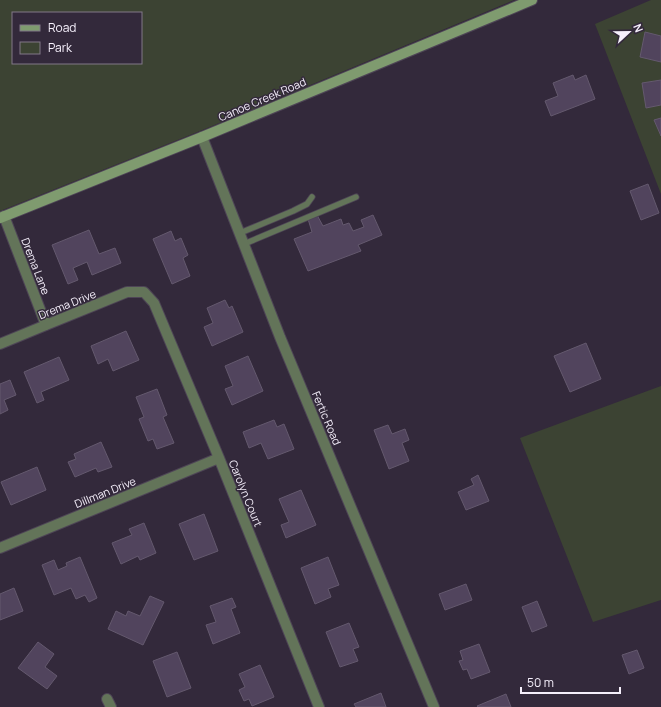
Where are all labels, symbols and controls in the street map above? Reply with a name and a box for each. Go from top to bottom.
legend [12,12,142,64]
north arrow [609,12,649,52]
text: Road [48,19,76,36]
text: N [630,22,647,35]
text: Park [48,39,73,56]
street label: Canoe Creek Road [216,74,308,124]
street label: Drema Lane [18,235,54,297]
street label: Drema Drive [36,285,99,322]
street label: Fertic Road [309,389,345,447]
street label: Carolyn Court [226,457,266,529]
street label: Dillman Drive [72,473,138,511]
scale bar [521,669,620,695]
text: 50 m [527,674,554,691]

